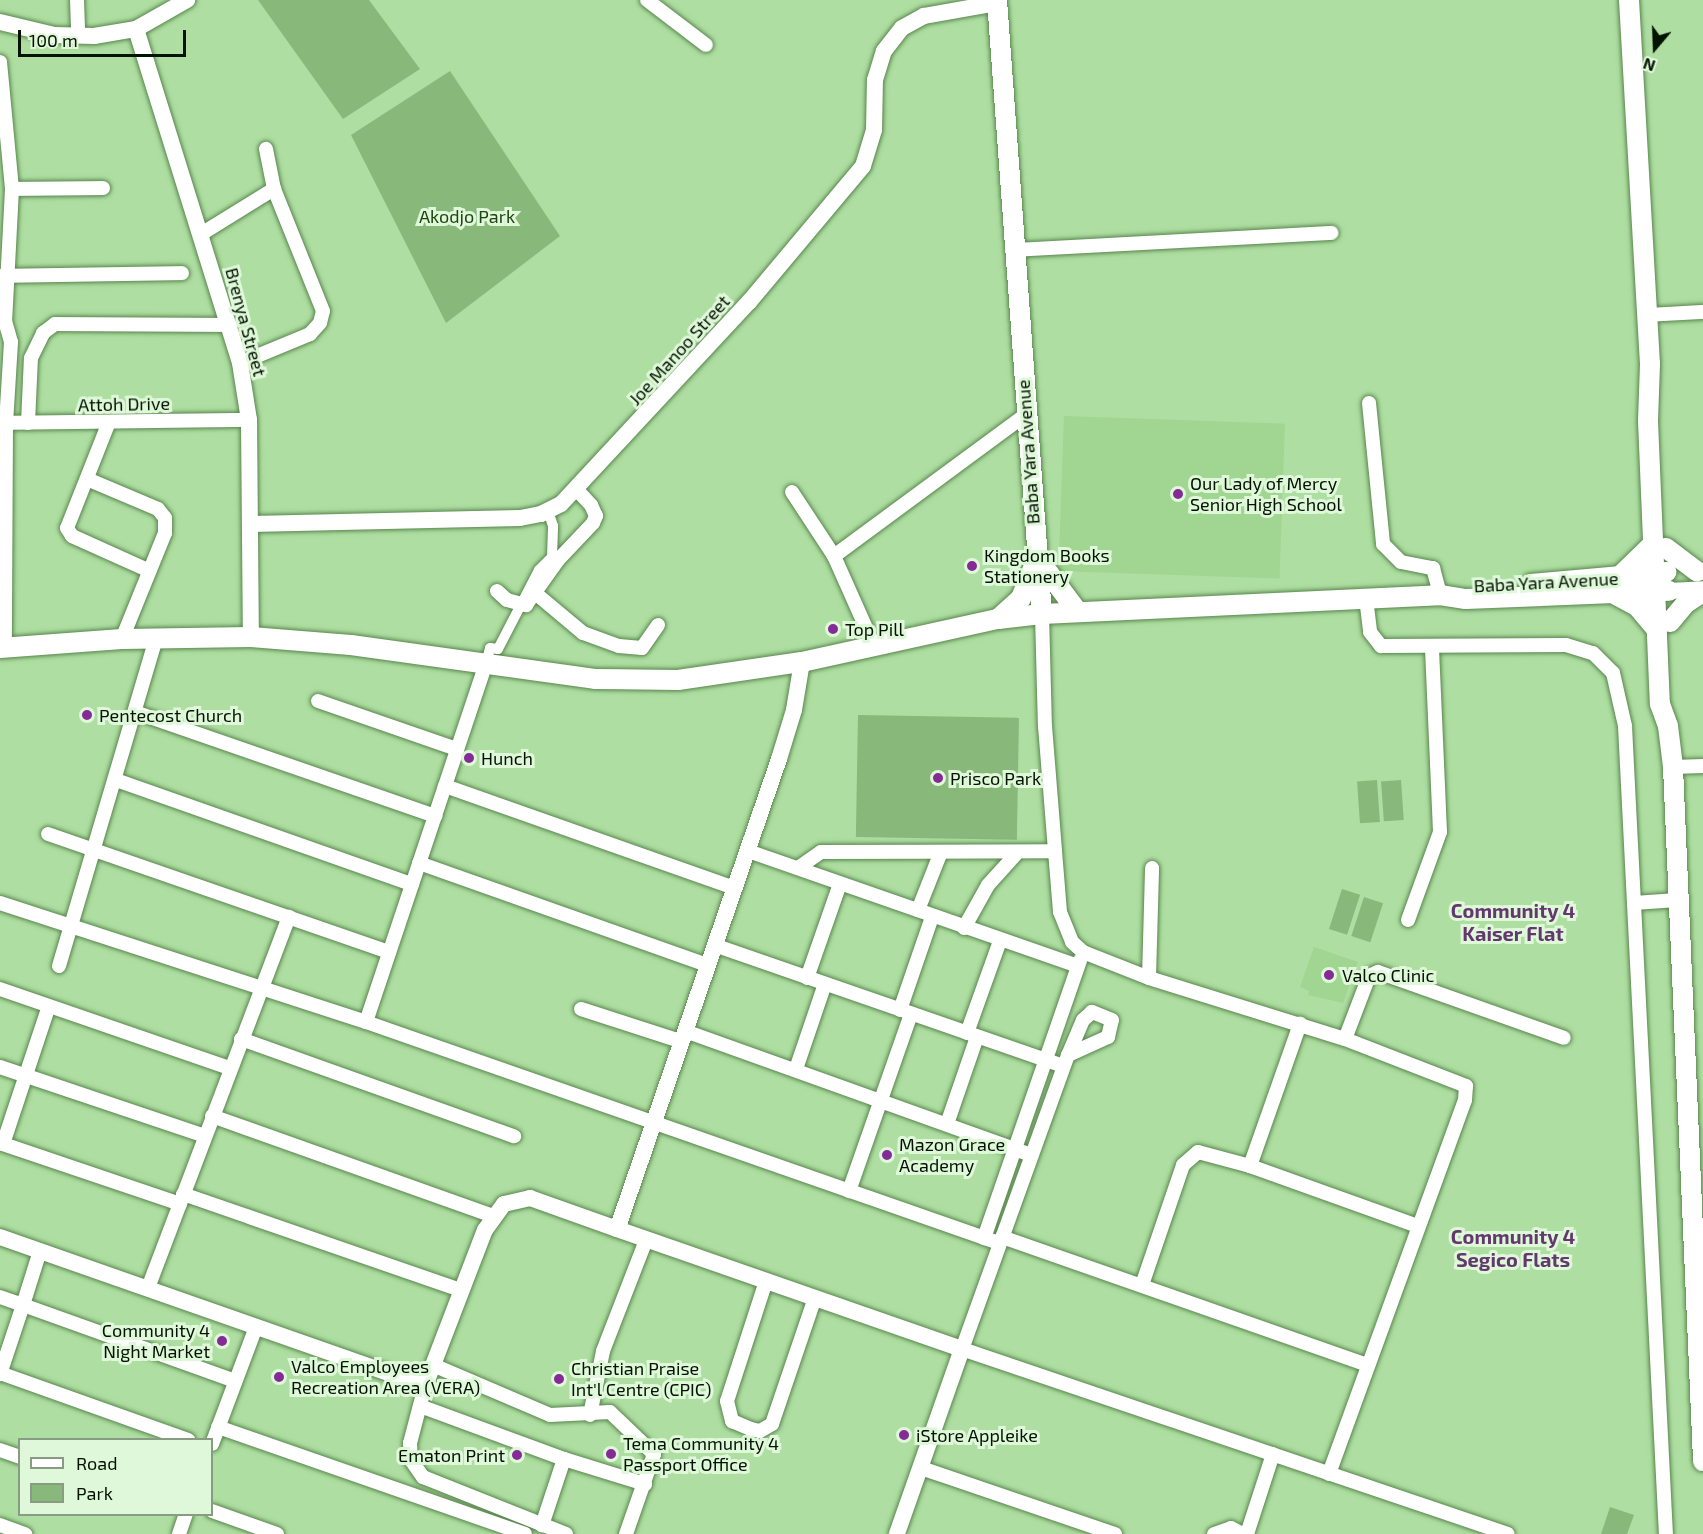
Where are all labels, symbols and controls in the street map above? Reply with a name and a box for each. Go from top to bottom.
scale bar [21,18,189,56]
north arrow [1625,18,1685,78]
text: 100 m [29,29,78,51]
text: N [1640,55,1658,76]
park label: Akodjo Park [419,205,515,227]
street label: Brenya Street [221,265,271,379]
street label: Joe Manoo Street [624,291,734,409]
street label: Baba Yara Avenue [1012,379,1044,525]
street label: Attoh Drive [78,392,170,416]
place label: Our Lady of Mercy Senior High School [1190,473,1342,516]
marker: Our Lady of Mercy Senior High School [1171,487,1185,501]
place label: Kingdom Books Stationery [984,545,1110,588]
marker: Kingdom Books Stationery [965,559,979,573]
street label: Baba Yara Avenue [1473,567,1619,597]
place label: Top Pill [845,618,904,640]
marker: Top Pill [826,622,840,636]
place label: Pentecost Church [99,704,242,726]
marker: Pentecost Church [80,708,94,722]
place label: Hunch [481,747,533,769]
marker: Hunch [462,751,476,765]
place label: Prisco Park [950,767,1041,789]
marker: Prisco Park [931,771,945,785]
district label: Community 4 Kaiser Flat [1451,899,1575,946]
place label: Valco Clinic [1342,964,1434,986]
marker: Valco Clinic [1320,966,1338,984]
place label: Mazon Grace Academy [899,1134,1005,1176]
marker: Mazon Grace Academy [880,1148,894,1162]
district label: Community 4 Segico Flats [1451,1224,1575,1271]
place label: Community 4 Night Market [101,1320,210,1362]
marker: Community 4 Night Market [215,1334,229,1348]
place label: Valco Employees Recreation Area (VERA) [291,1356,481,1398]
place label: Christian Praise Int'l Centre (CPIC) [571,1358,712,1400]
marker: Valco Employees Recreation Area (VERA) [272,1370,286,1384]
marker: Christian Praise Int'l Centre (CPIC) [552,1372,566,1386]
place label: iStore Appleike [916,1424,1038,1446]
marker: iStore Appleike [897,1428,911,1442]
place label: Tema Community 4 Passport Office [623,1433,779,1476]
legend [18,1438,213,1516]
place label: Ematon Print [398,1444,505,1466]
marker: Tema Community 4 Passport Office [604,1447,618,1461]
marker: Ematon Print [510,1448,524,1462]
text: Road [76,1452,117,1474]
text: Park [76,1482,113,1504]

